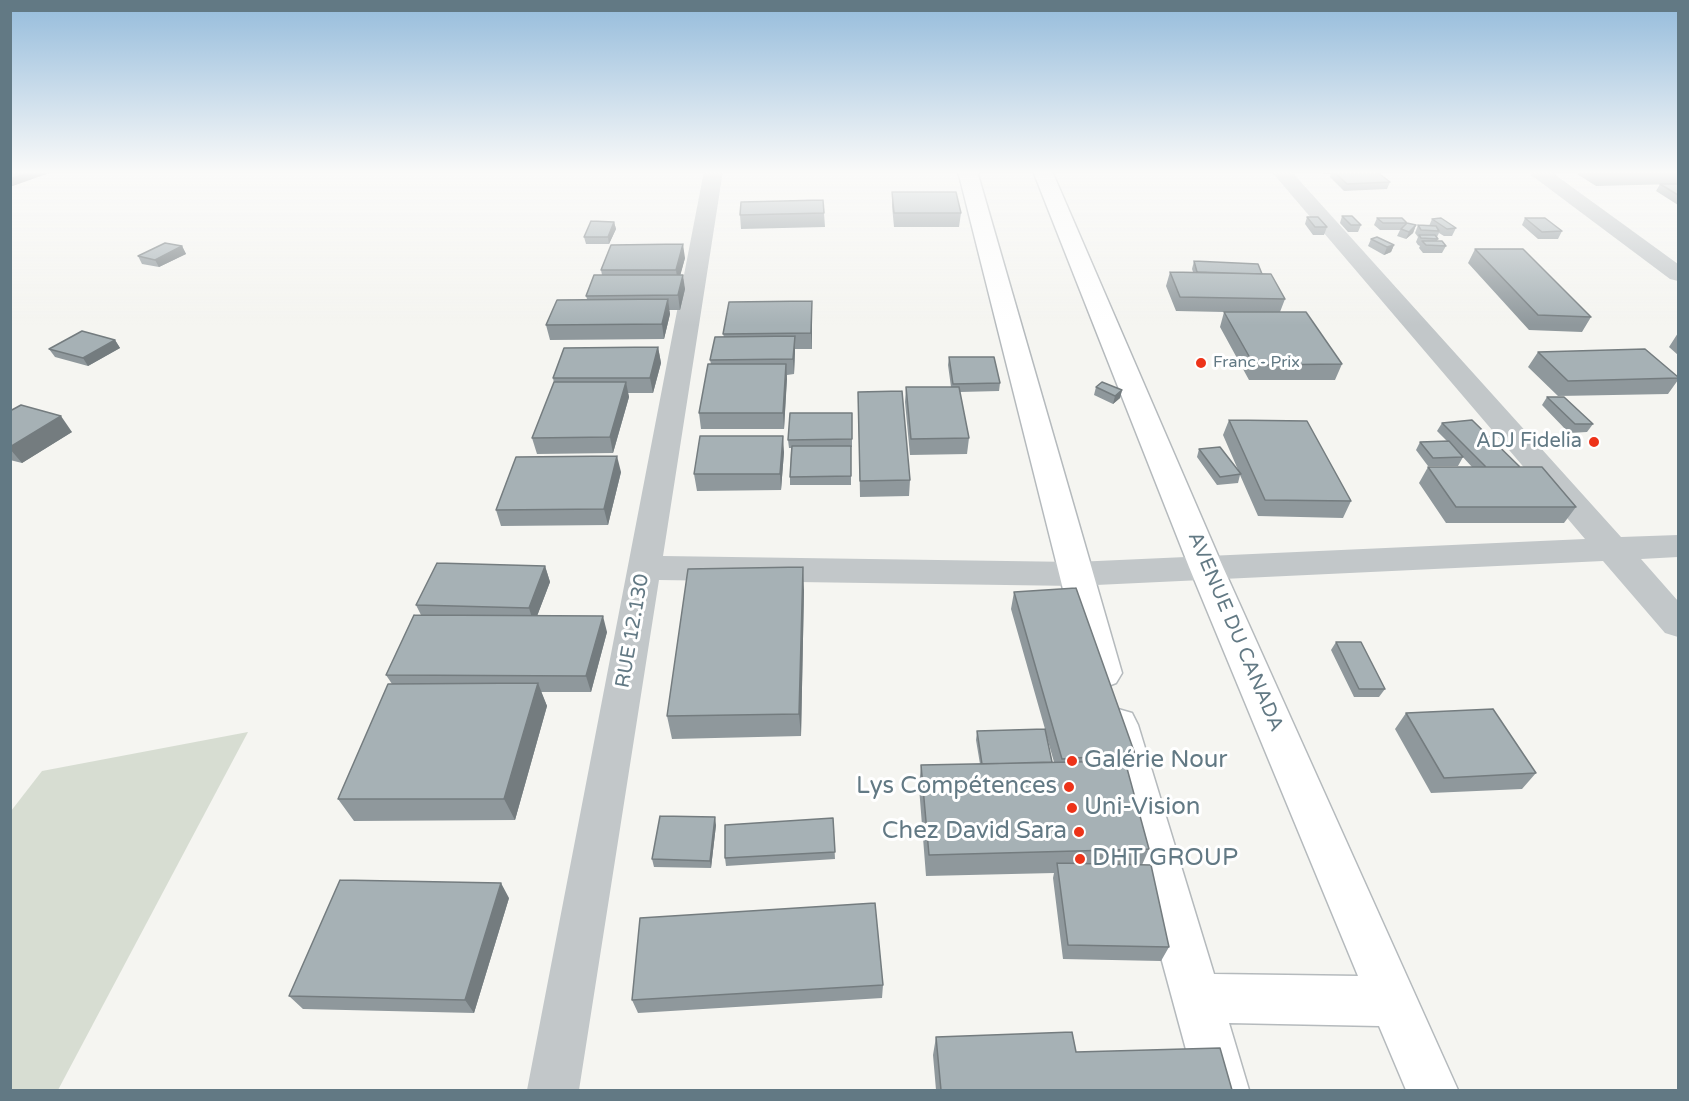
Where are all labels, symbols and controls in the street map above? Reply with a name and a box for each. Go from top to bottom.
place label: Franc - Prix [1213,353,1300,373]
marker: Franc - Prix [1194,356,1208,370]
place label: ADJ Fidelia [1476,430,1582,454]
marker: ADJ Fidelia [1587,435,1601,449]
street label: AVENUE DU CANADA [1182,529,1288,735]
street label: RUE 12.130 [611,572,655,690]
place label: Galérie Nour [1084,747,1228,775]
marker: Galérie Nour [1065,754,1079,768]
place label: Lys Compétences [856,773,1057,801]
marker: Lys Compétences [1062,780,1076,794]
place label: Uni-Vision [1084,794,1200,822]
marker: Uni-Vision [1065,801,1079,815]
place label: Chez David Sara [882,818,1067,846]
marker: Chez David Sara [1072,825,1086,839]
place label: DHT GROUP [1092,845,1238,873]
marker: DHT GROUP [1073,852,1087,866]

